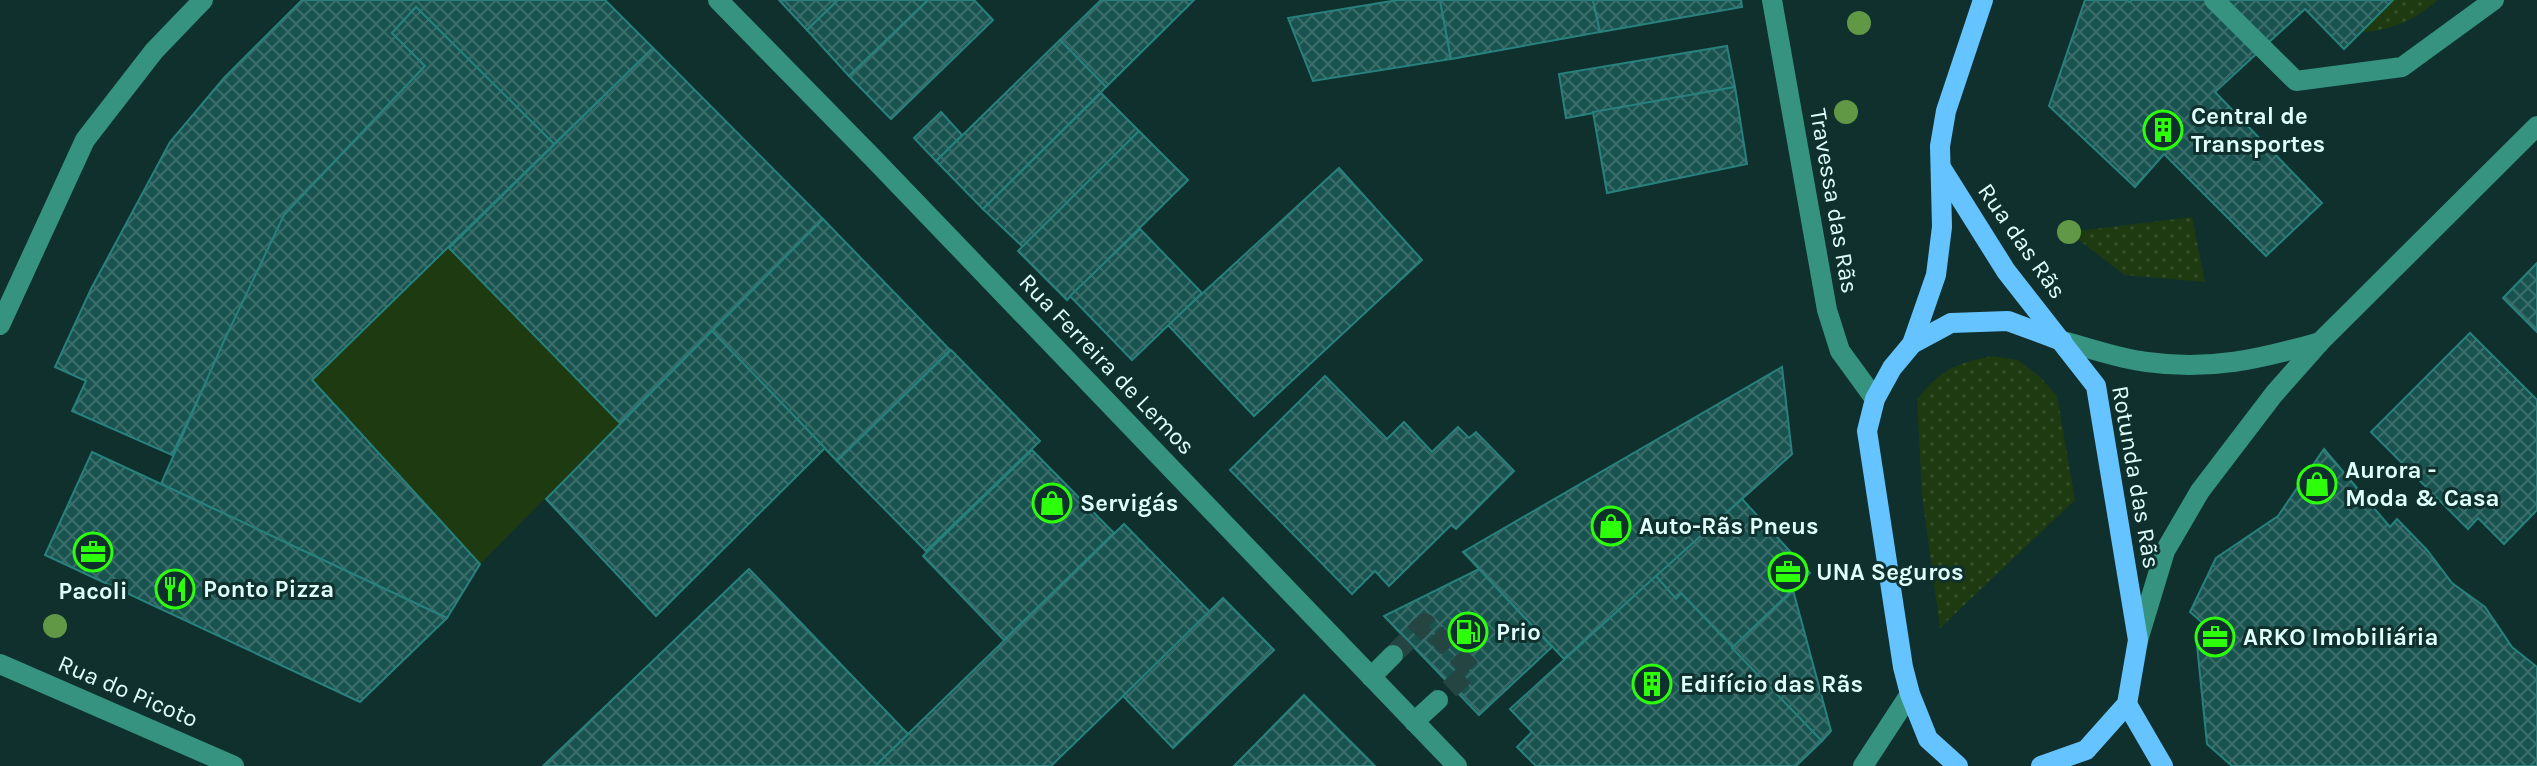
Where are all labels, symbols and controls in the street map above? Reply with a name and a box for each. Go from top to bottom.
place label: Central de Transportes [2191,102,2325,158]
street label: Travessa das Rãs [1804,107,1864,295]
building icon: Central de Transportes [2142,109,2184,151]
street label: Rua das Rãs [1972,178,2072,304]
street label: Rua Ferreira de Lemos [1013,268,1201,460]
street label: Rotunda das Rãs [2106,383,2166,571]
place label: Aurora - Moda & Casa [2345,456,2500,512]
shop icon: Aurora - Moda & Casa [2296,463,2338,505]
shop icon: Servigás [1031,482,1073,524]
place label: Servigás [1080,489,1178,517]
shop icon: Auto-Rãs Pneus [1590,505,1632,547]
place label: Auto-Rãs Pneus [1639,512,1819,540]
office icon: Pacoli [72,531,114,573]
office icon: UNA Seguros [1767,551,1809,593]
place label: UNA Seguros [1816,558,1964,586]
restaurant icon: Ponto Pizza [154,568,196,610]
place label: Ponto Pizza [203,575,334,603]
place label: Pacoli [58,577,128,605]
fuel station icon: Prio [1447,611,1489,653]
office icon: ARKO Imobiliária [2194,616,2236,658]
place label: Prio [1496,618,1541,646]
place label: ARKO Imobiliária [2243,623,2438,651]
street label: Rua do Picoto [54,649,202,733]
building icon: Edifício das Rãs [1631,663,1673,705]
place label: Edifício das Rãs [1680,670,1863,698]

